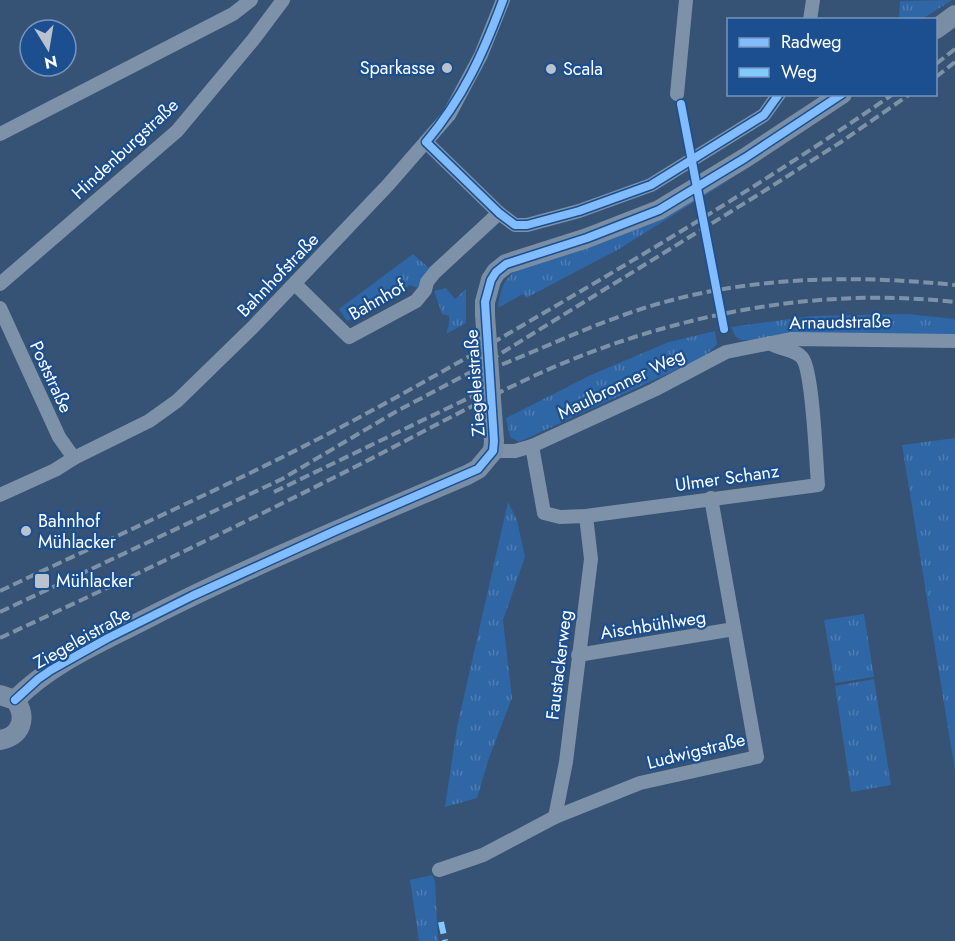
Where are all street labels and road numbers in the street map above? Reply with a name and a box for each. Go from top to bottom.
street label: Hindenburgstraße [66,93,184,205]
street label: Bahnhofstraße [231,227,325,323]
street label: Bahnhof [344,273,411,327]
street label: Arnaudstraße [789,308,891,336]
street label: Ziegeleistraße [458,329,492,437]
street label: Poststraße [23,337,79,417]
street label: Maulbronner Weg [553,342,689,426]
street label: Ulmer Schanz [673,458,781,498]
street label: Ziegeleistraße [29,601,135,675]
street label: Aischbühlweg [598,604,708,646]
street label: Faustackerweg [539,609,579,721]
street label: Ludwigstraße [644,726,748,776]

